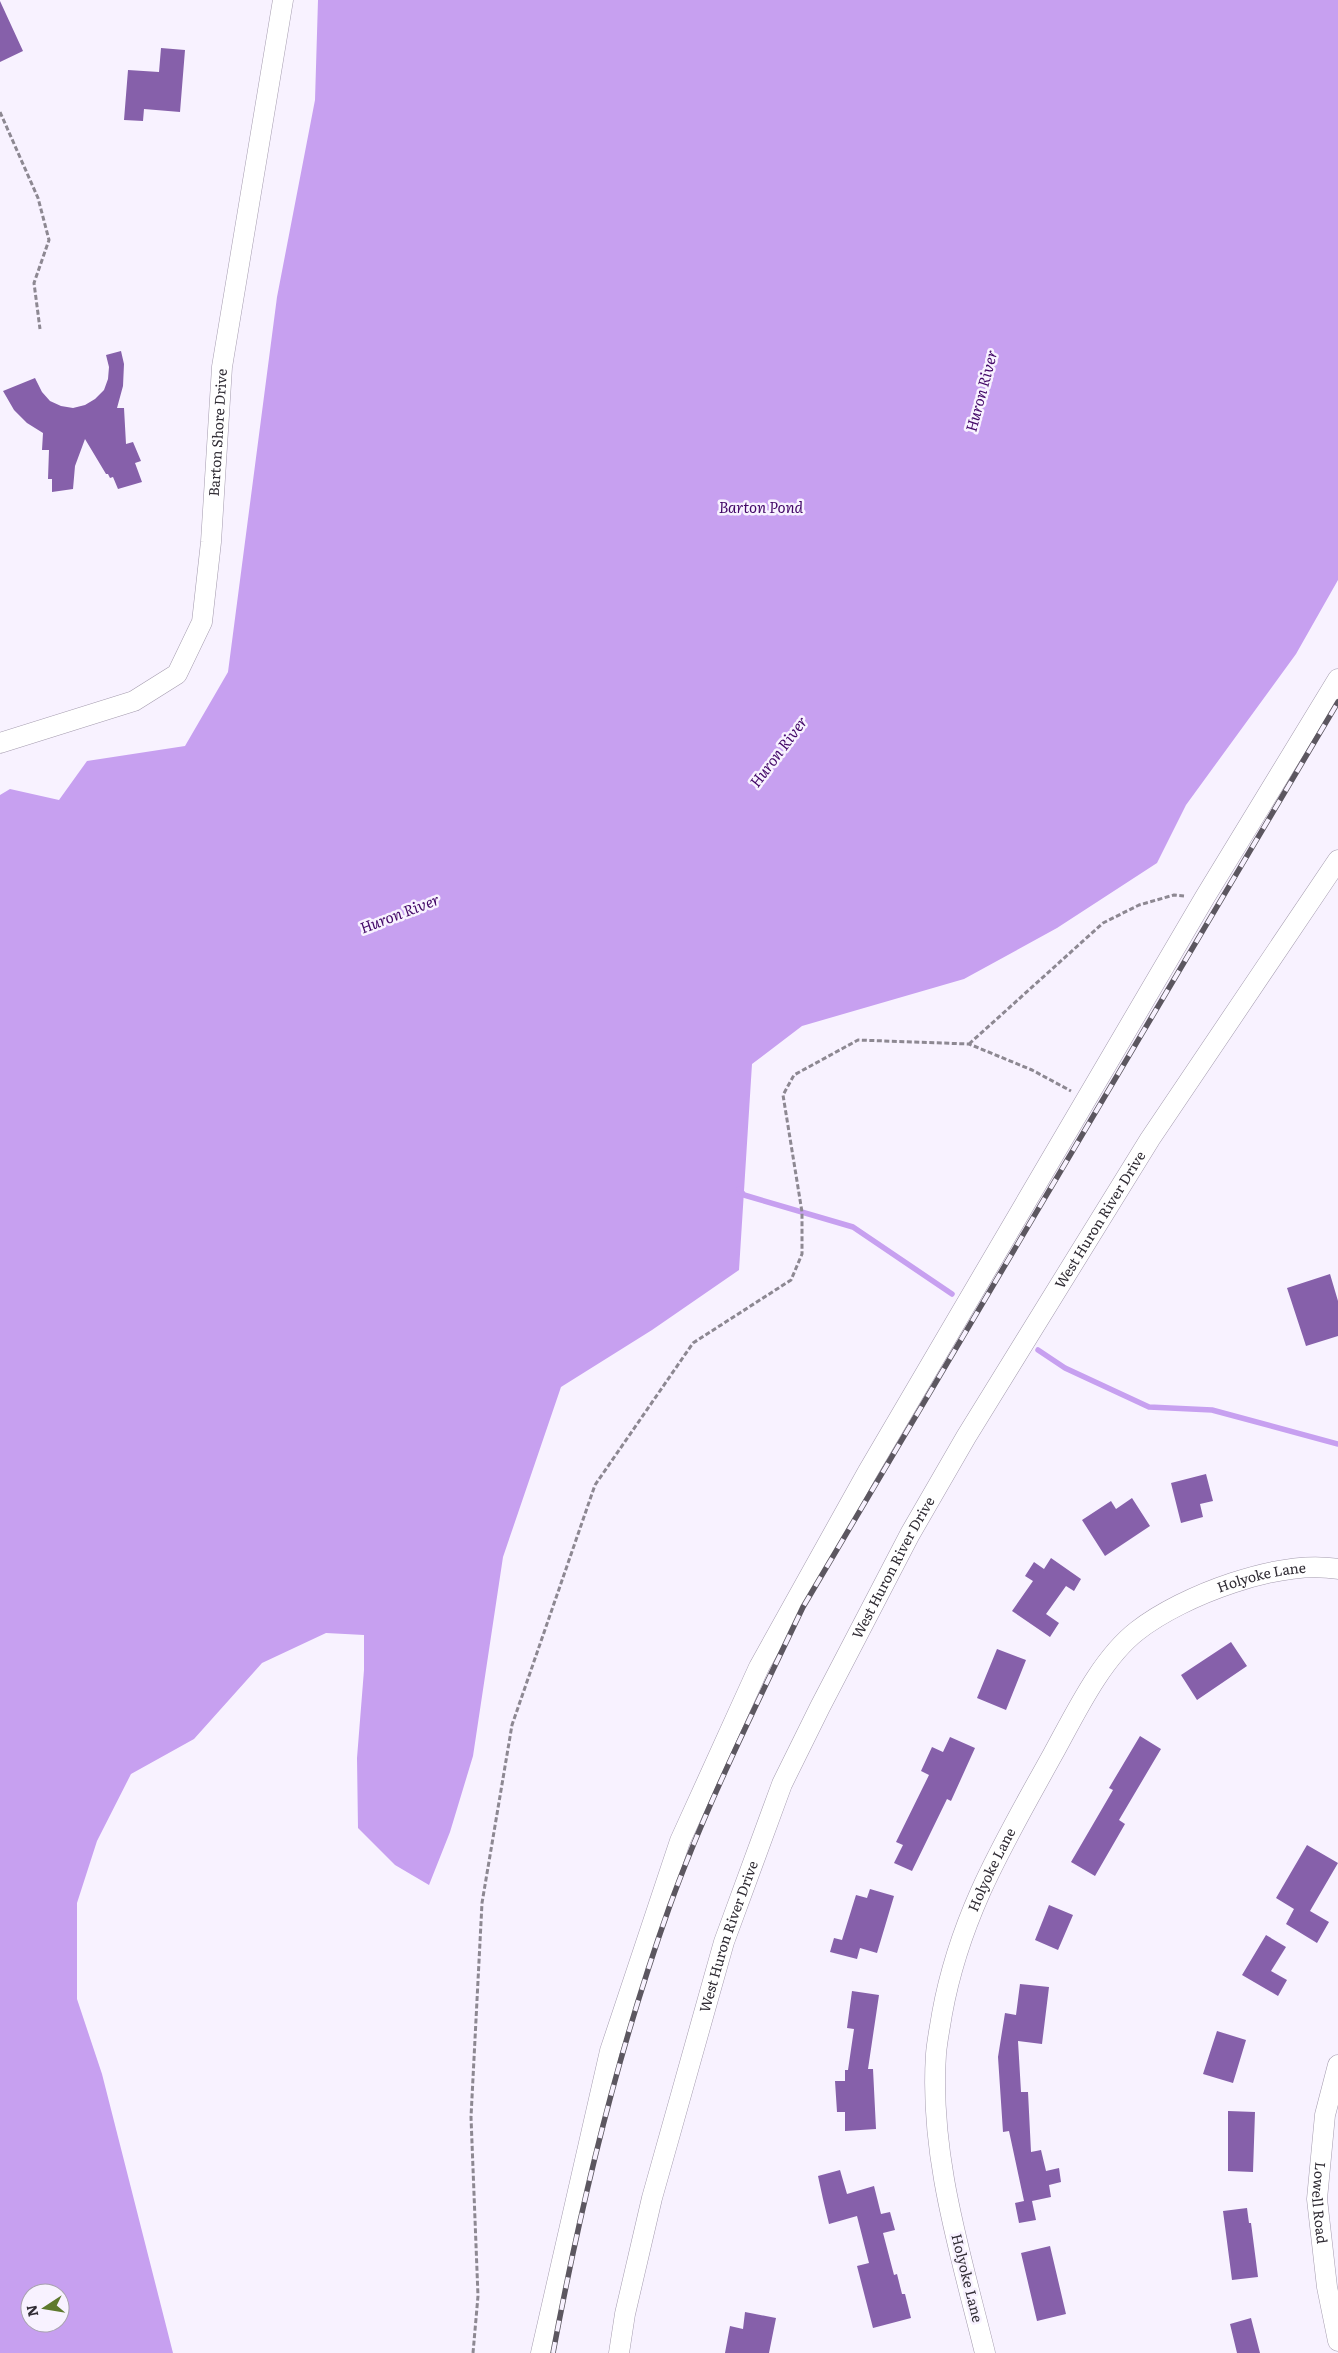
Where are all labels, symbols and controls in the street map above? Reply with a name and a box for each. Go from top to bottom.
water label: Huron River [959,347,1002,434]
street label: Barton Shore Drive [203,368,231,497]
water label: Barton Pond [719,495,804,518]
water label: Huron River [743,711,812,791]
water label: Huron River [356,887,443,938]
street label: West Huron River Drive [1049,1147,1149,1292]
street label: West Huron River Drive [846,1492,939,1642]
street label: Holyoke Lane [1214,1557,1307,1597]
street label: Holyoke Lane [962,1824,1020,1914]
street label: West Huron River Drive [694,1858,762,2014]
street label: Lowell Road [1308,2161,1333,2245]
street label: Holyoke Lane [947,2231,989,2324]
north arrow [20,2283,70,2333]
text: N [20,2303,42,2319]

